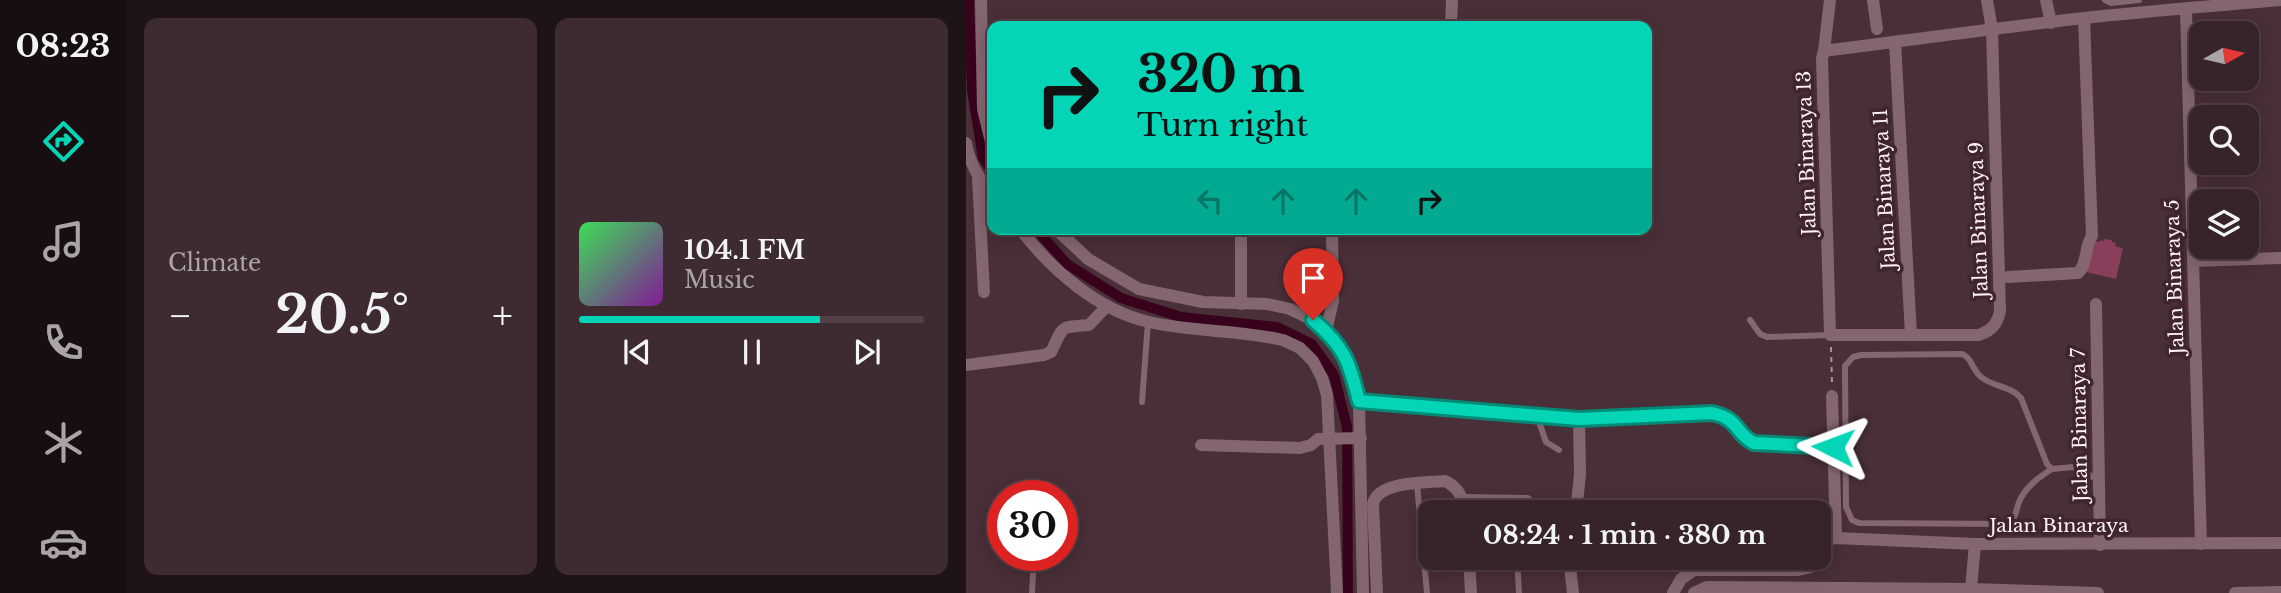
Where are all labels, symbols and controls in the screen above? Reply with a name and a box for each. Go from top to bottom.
north arrow [2189,21,2259,91]
map controls [2189,21,2259,259]
text: 08:23 [16,26,110,66]
text: 320 m [1137,44,1304,105]
icon: right [1022,49,1113,140]
street label: Jalan Binaraya 13 [1792,70,1821,239]
text: Turn right [1137,105,1308,145]
button: search [2189,105,2259,175]
street label: Jalan Binaraya 11 [1869,108,1900,273]
icon: directions [39,117,88,166]
street label: Jalan Binaraya 9 [1964,141,1993,302]
icon: left [1191,182,1229,220]
icon: ahead [1264,182,1302,220]
icon: ahead [1337,182,1375,220]
icon: right [1410,182,1448,220]
button: layers [2189,189,2259,259]
street label: Jalan Binaraya 5 [2160,199,2189,358]
icon: music [39,217,88,266]
text: 104.1 FM [684,234,805,266]
pin [1283,248,1343,320]
text: Climate [168,249,261,277]
icon: arrive [1294,259,1332,297]
text: Music [684,266,755,294]
text: 20.5° [275,283,409,347]
text: − [168,292,192,339]
text: + [492,292,513,339]
icon: phone [39,318,88,367]
icon: previous [618,333,656,371]
icon: pause [733,333,771,371]
icon: next [848,333,886,371]
street label: Jalan Binaraya 7 [2067,347,2092,505]
position arrow [1796,410,1870,484]
icon: climate [39,418,88,467]
speed limit sign: 30 [987,480,1078,571]
street label: Jalan Binaraya [1987,514,2129,537]
icon: car [39,518,88,567]
text: 08:24 · 1 min · 380 m [1483,519,1766,551]

